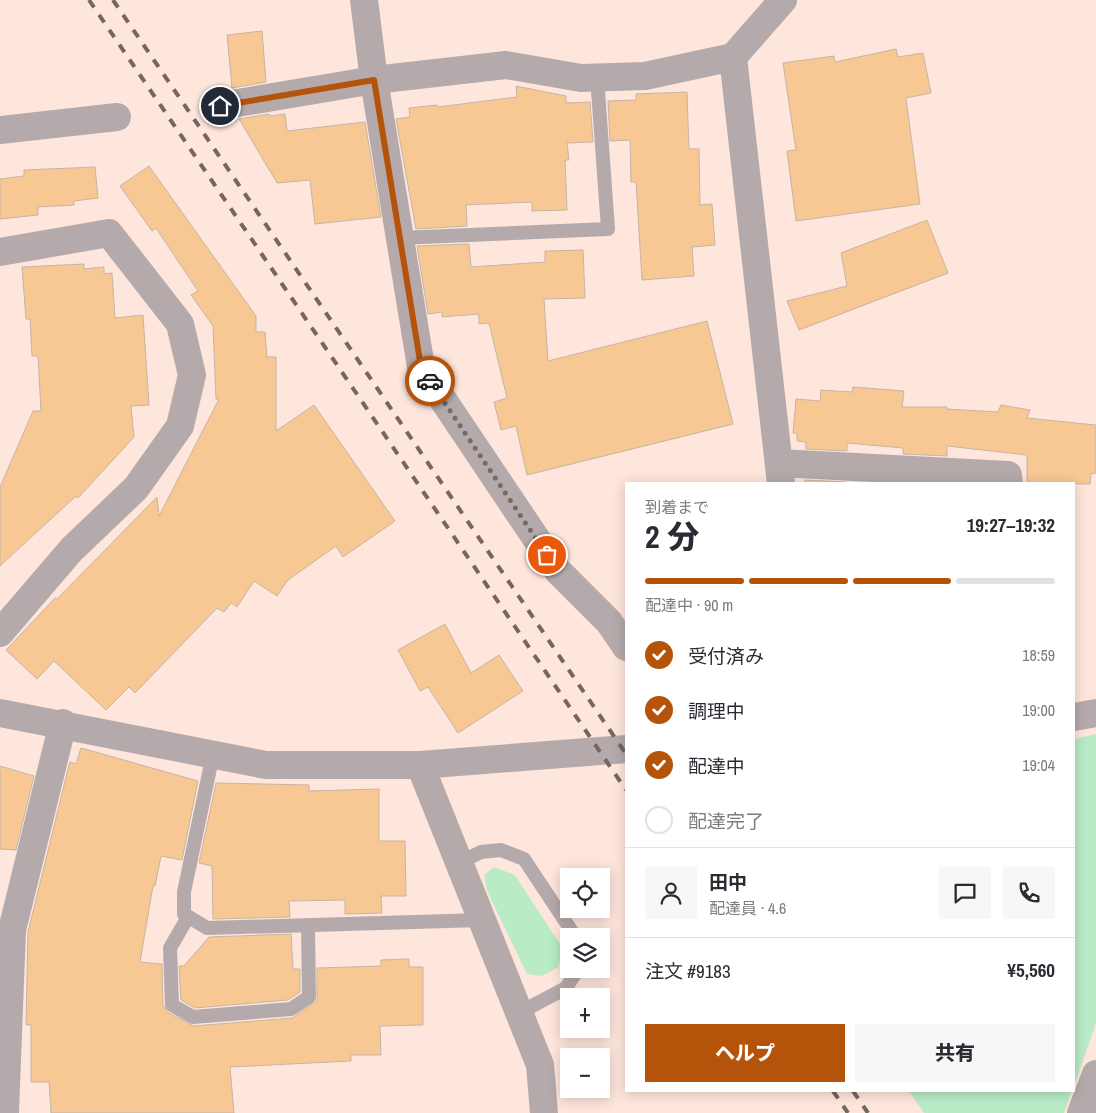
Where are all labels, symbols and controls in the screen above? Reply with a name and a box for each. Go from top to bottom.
pin [199,85,241,127]
icon: home [206,92,234,120]
courier [405,356,455,406]
icon: car [416,367,444,395]
text: 到着まで [645,496,709,518]
text: 19:27–19:32 [967,512,1055,538]
text: 2 分 [645,515,699,558]
pin [526,534,568,576]
icon: bag [533,541,561,569]
text: 配達中 · 90 m [645,594,733,616]
icon: check [645,641,673,669]
text: 受付済み [688,643,764,669]
text: 18:59 [1022,644,1055,666]
icon: check [645,696,673,724]
text: 調理中 [688,698,745,724]
text: 19:00 [1022,699,1055,721]
icon: check [645,751,673,779]
text: 配達中 [688,753,745,779]
text: 19:04 [1022,754,1055,776]
text: 配達完了 [688,808,764,834]
button: person [645,867,697,919]
button: chat [939,867,991,919]
button: phone [1003,867,1055,919]
map controls [560,868,610,1098]
button: locate [560,868,610,918]
text: 田中 [709,869,747,895]
text: 配達員 · 4.6 [709,897,786,919]
button: layers [560,928,610,978]
text: ¥5,560 [1007,957,1055,983]
text: 注文 #9183 [645,958,731,984]
button: + [560,988,610,1038]
button: ヘルプ [645,1024,845,1082]
button: 共有 [855,1024,1055,1082]
button: − [560,1048,610,1098]

